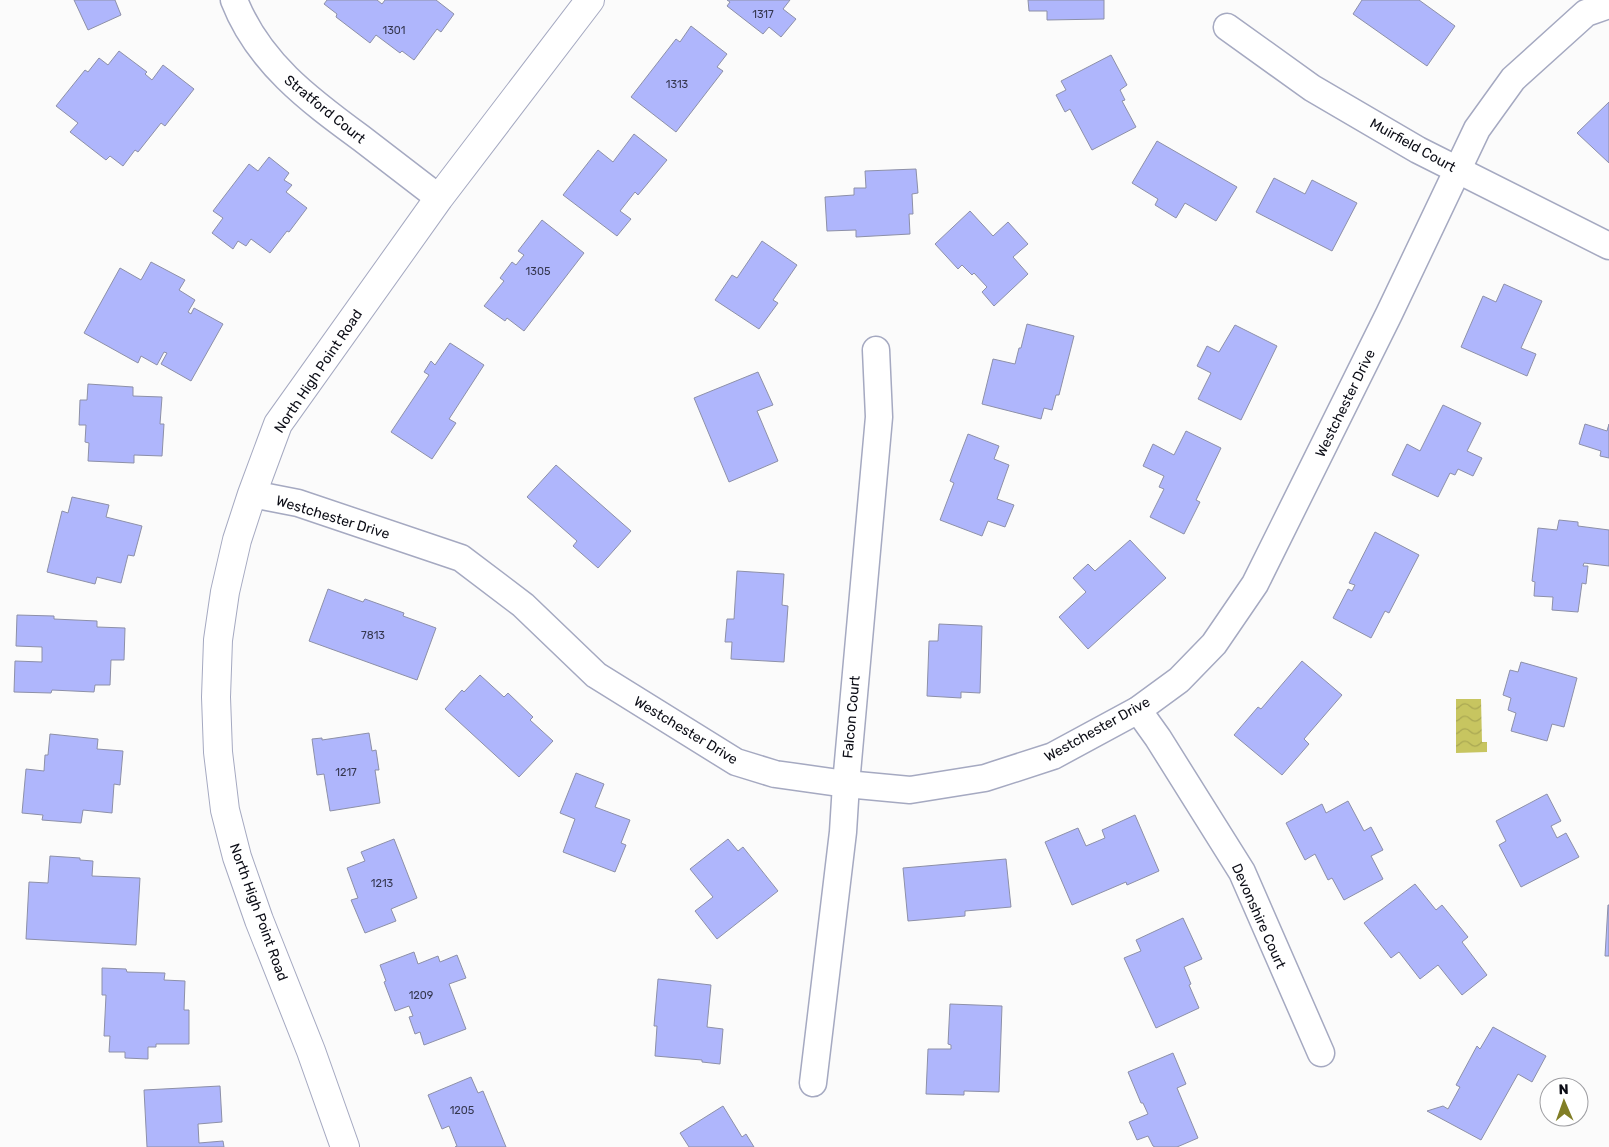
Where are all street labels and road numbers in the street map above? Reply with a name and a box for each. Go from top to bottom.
street label: Stratford Court [281,72,369,148]
street label: Muirfield Court [1367,115,1459,176]
street label: North High Point Road [271,306,366,436]
street label: Westchester Drive [1312,346,1379,460]
street label: Westchester Drive [274,492,392,543]
street label: Falcon Court [839,674,864,759]
street label: Westchester Drive [631,693,741,768]
street label: Westchester Drive [1042,693,1153,765]
street label: North High Point Road [226,841,291,983]
street label: Devonshire Court [1228,861,1290,972]

